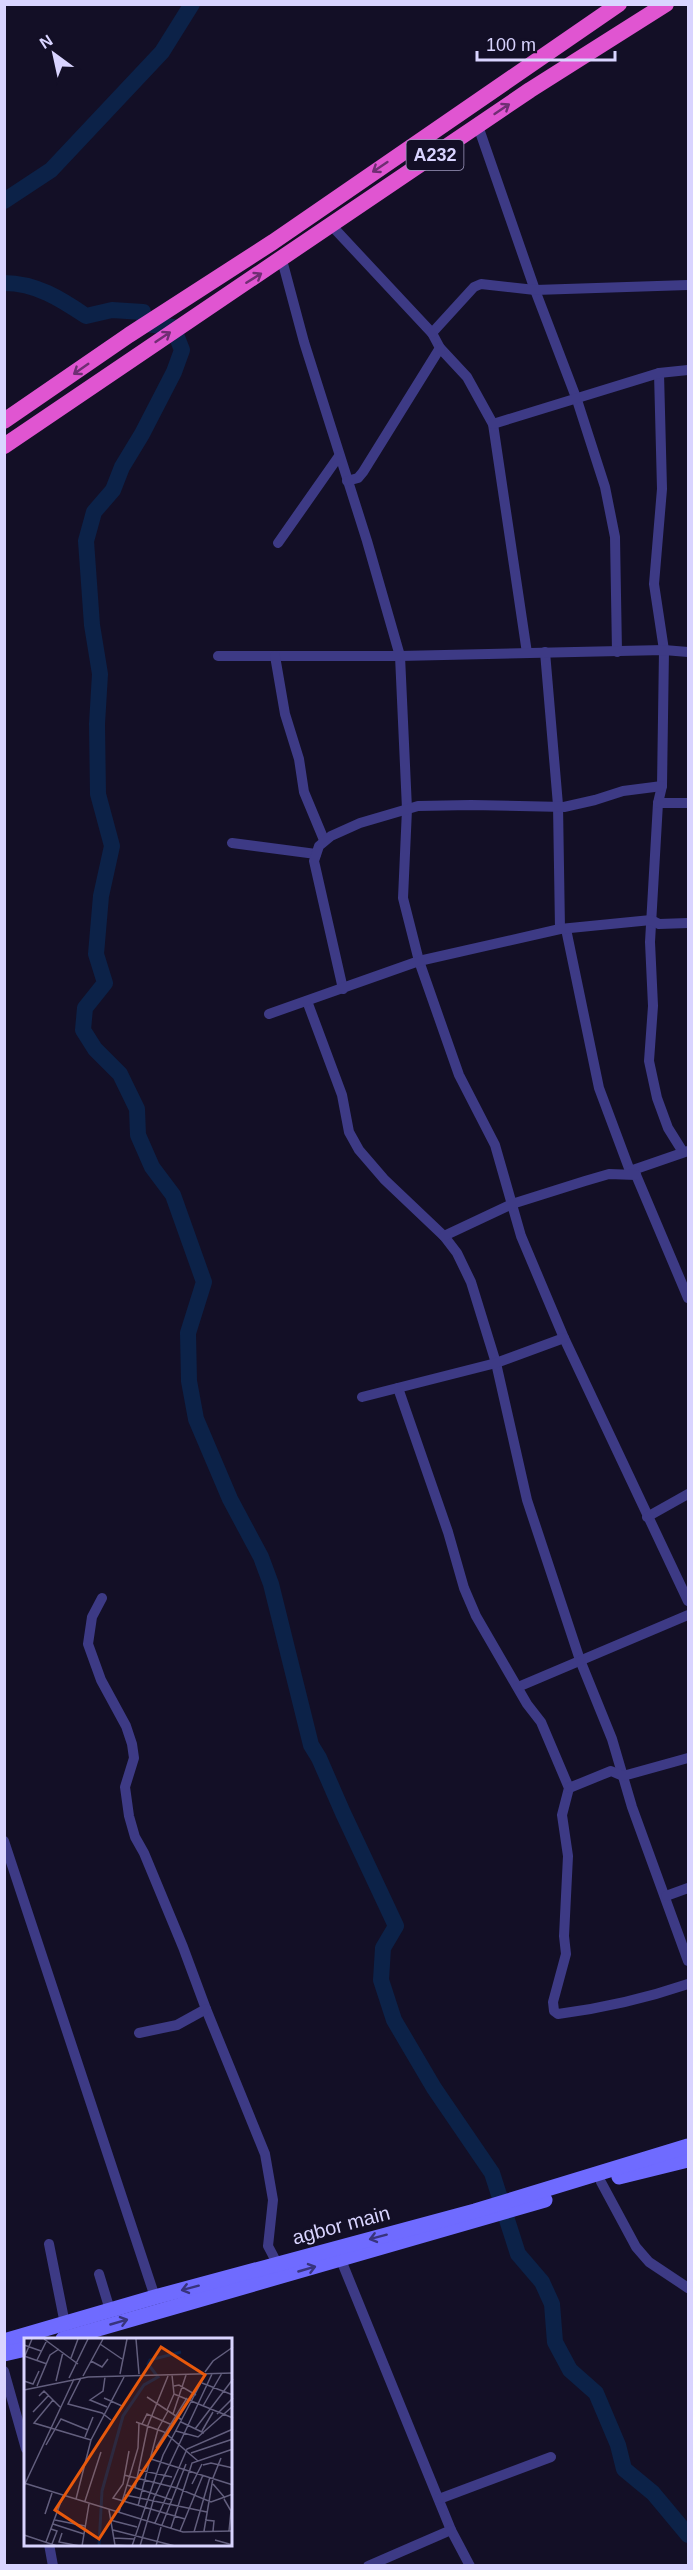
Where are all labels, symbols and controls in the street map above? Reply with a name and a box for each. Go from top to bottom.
north arrow [24,24,84,84]
scale bar [477,24,615,62]
text: N [37,32,56,52]
text: 100 m [486,35,536,55]
one-way arrow [493,103,510,115]
road number: A232 [406,140,464,170]
one-way arrow [372,161,388,173]
one-way arrow [245,271,262,283]
one-way arrow [154,331,171,343]
one-way arrow [73,363,90,375]
street label: agbor main [290,2201,392,2249]
one-way arrow [369,2231,388,2243]
one-way arrow [297,2263,316,2275]
one-way arrow [181,2283,200,2294]
one-way arrow [109,2316,128,2328]
inset map [24,2338,232,2546]

